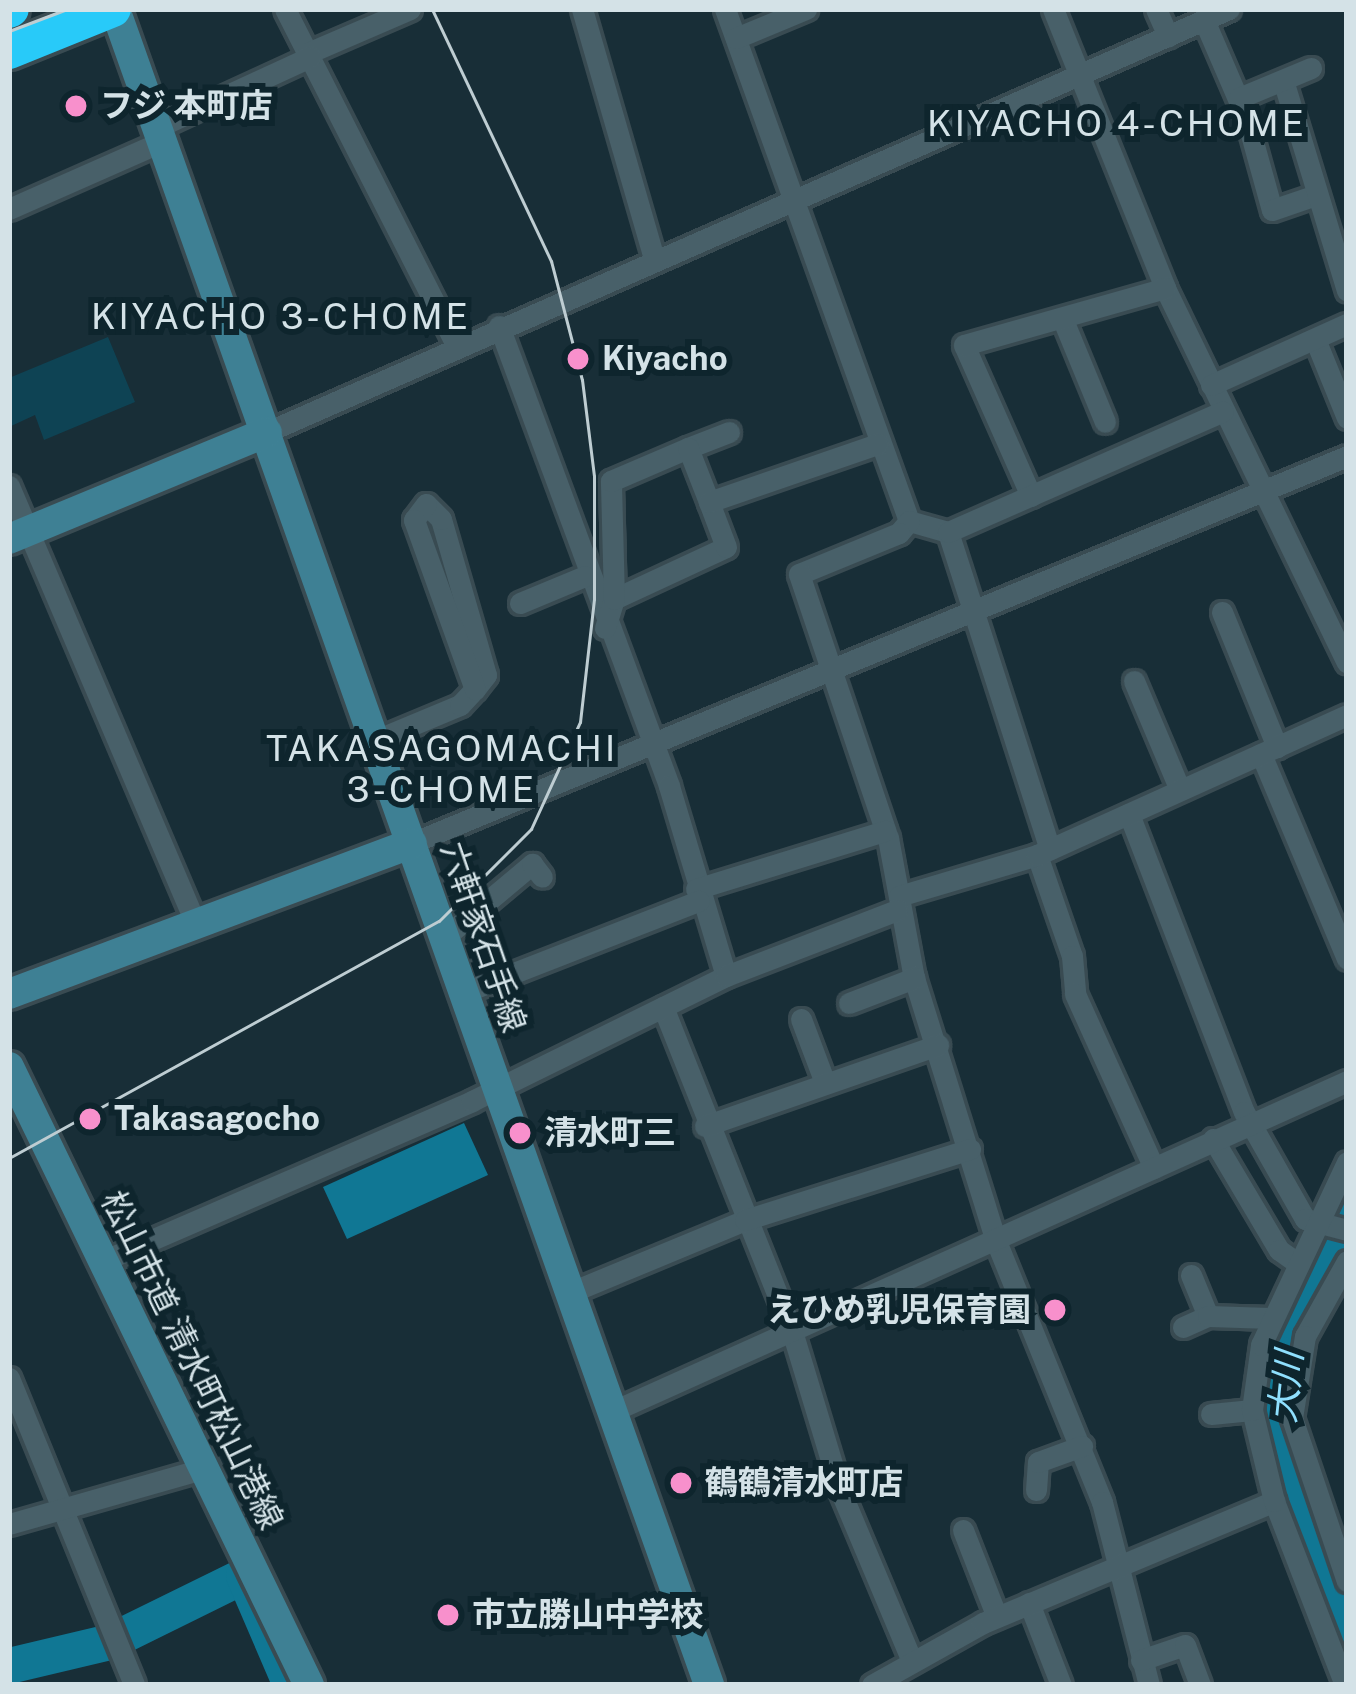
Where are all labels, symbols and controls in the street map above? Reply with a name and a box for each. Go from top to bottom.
place label: フジ 本町店 [100,86,272,126]
marker: フジ 本町店 [63,93,89,119]
district label: KIYACHO 4-CHOME [927,102,1307,146]
district label: KIYACHO 3-CHOME [91,295,471,339]
place label: Kiyacho [602,339,728,379]
marker: Kiyacho [565,346,591,372]
district label: TAKASAGOMACHI 3-CHOME [266,726,618,811]
street label: 六軒家石手線 [432,837,534,1037]
place label: Takasagocho [114,1099,320,1139]
marker: Takasagocho [77,1106,103,1132]
place label: 清水町三 [544,1113,676,1153]
marker: 清水町三 [507,1120,533,1146]
street label: 松山市道 清水町松山港線 [93,1185,291,1535]
place label: えひめ乳児保育園 [767,1290,1031,1330]
marker: えひめ乳児保育園 [1042,1297,1068,1323]
water label: 大川 [1261,1349,1311,1425]
place label: 鶴鶴清水町店 [705,1463,903,1503]
marker: 鶴鶴清水町店 [668,1470,694,1496]
place label: 市立勝山中学校 [472,1595,703,1635]
marker: 市立勝山中学校 [435,1602,461,1628]

